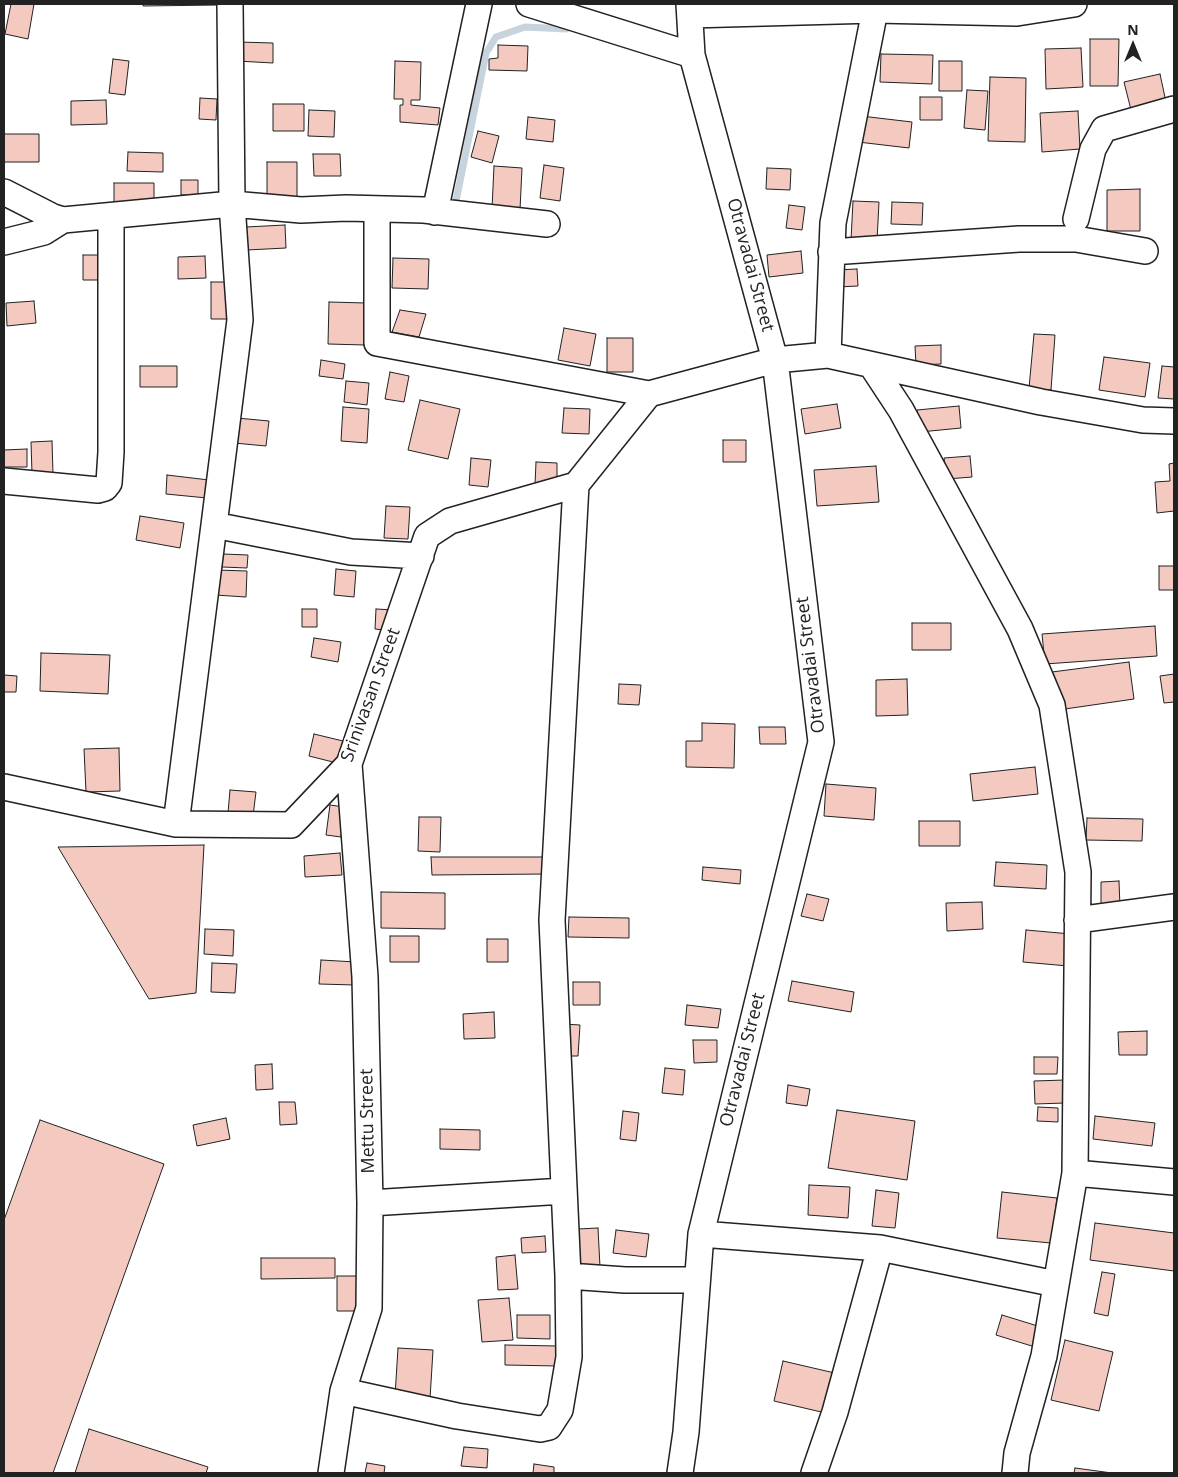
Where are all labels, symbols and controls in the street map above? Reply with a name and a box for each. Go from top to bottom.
north arrow [1108,20,1158,70]
text: N [1127,20,1139,39]
street label: Otravadai Street [722,196,778,334]
street label: Otravadai Street [792,596,830,734]
street label: Srinivasan Street [337,625,405,765]
street label: Otravadai Street [716,991,770,1129]
street label: Mettu Street [356,1068,380,1174]

